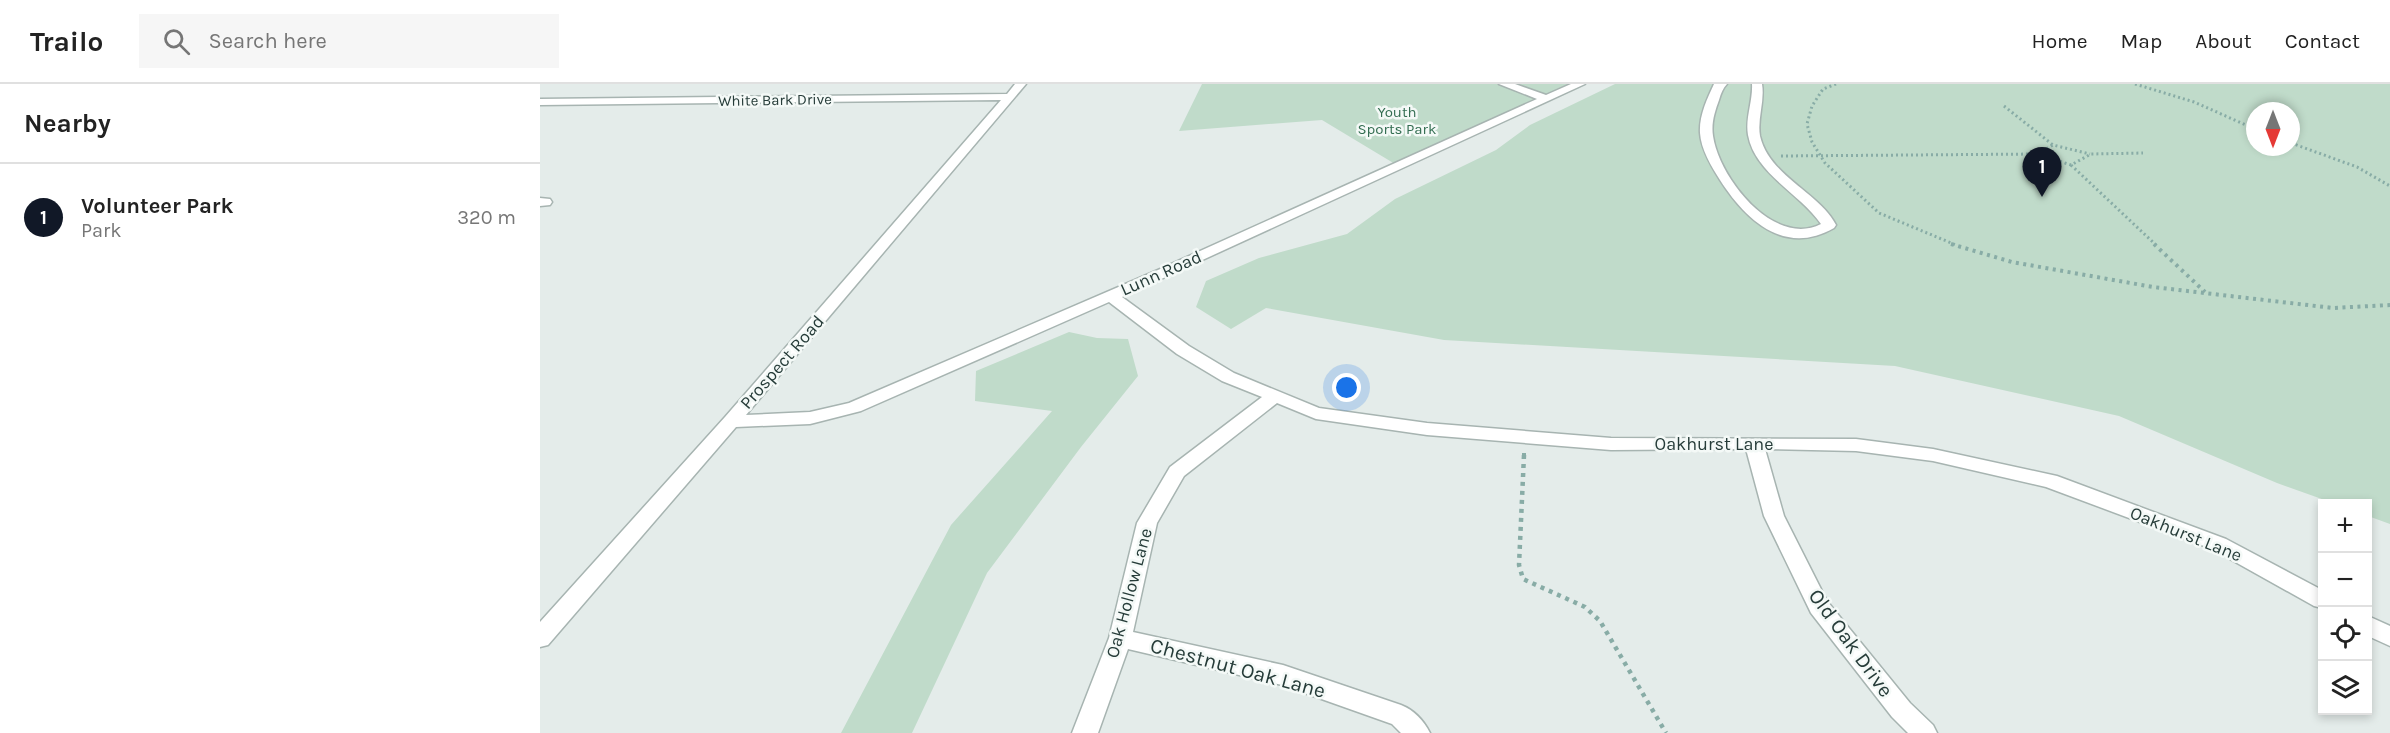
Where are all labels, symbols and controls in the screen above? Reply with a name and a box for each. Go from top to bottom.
search box [139,14,559,68]
text: Trailo [30,25,103,58]
icon: search [160,25,193,58]
text: Search here [208,28,327,54]
text: Home [2032,29,2088,53]
text: Map [2121,29,2162,53]
text: About [2195,29,2252,53]
text: Contact [2285,29,2360,53]
street label: White Bark Drive [718,90,832,110]
north arrow [2246,102,2300,156]
park label: Youth Sports Park [1358,103,1436,138]
text: Nearby [24,108,111,139]
pin: 1 [2022,147,2062,197]
text: Volunteer Park [81,193,234,219]
text: 1 [40,206,47,229]
text: 320 m [457,206,516,229]
text: Park [81,219,122,242]
street label: Lunn Road [1117,245,1205,301]
street label: Prospect Road [735,311,829,413]
your location [1332,373,1361,402]
street label: Oakhurst Lane [1655,433,1773,455]
map controls [2318,499,2372,715]
button: + [2318,499,2372,553]
street label: Oakhurst Lane [2127,502,2245,566]
street label: Oak Hollow Lane [1101,526,1157,660]
button: − [2318,553,2372,607]
street label: Old Oak Drive [1804,584,1898,702]
button: locate [2318,607,2372,661]
street label: Chestnut Oak Lane [1148,633,1328,703]
button: layers [2318,661,2372,715]

